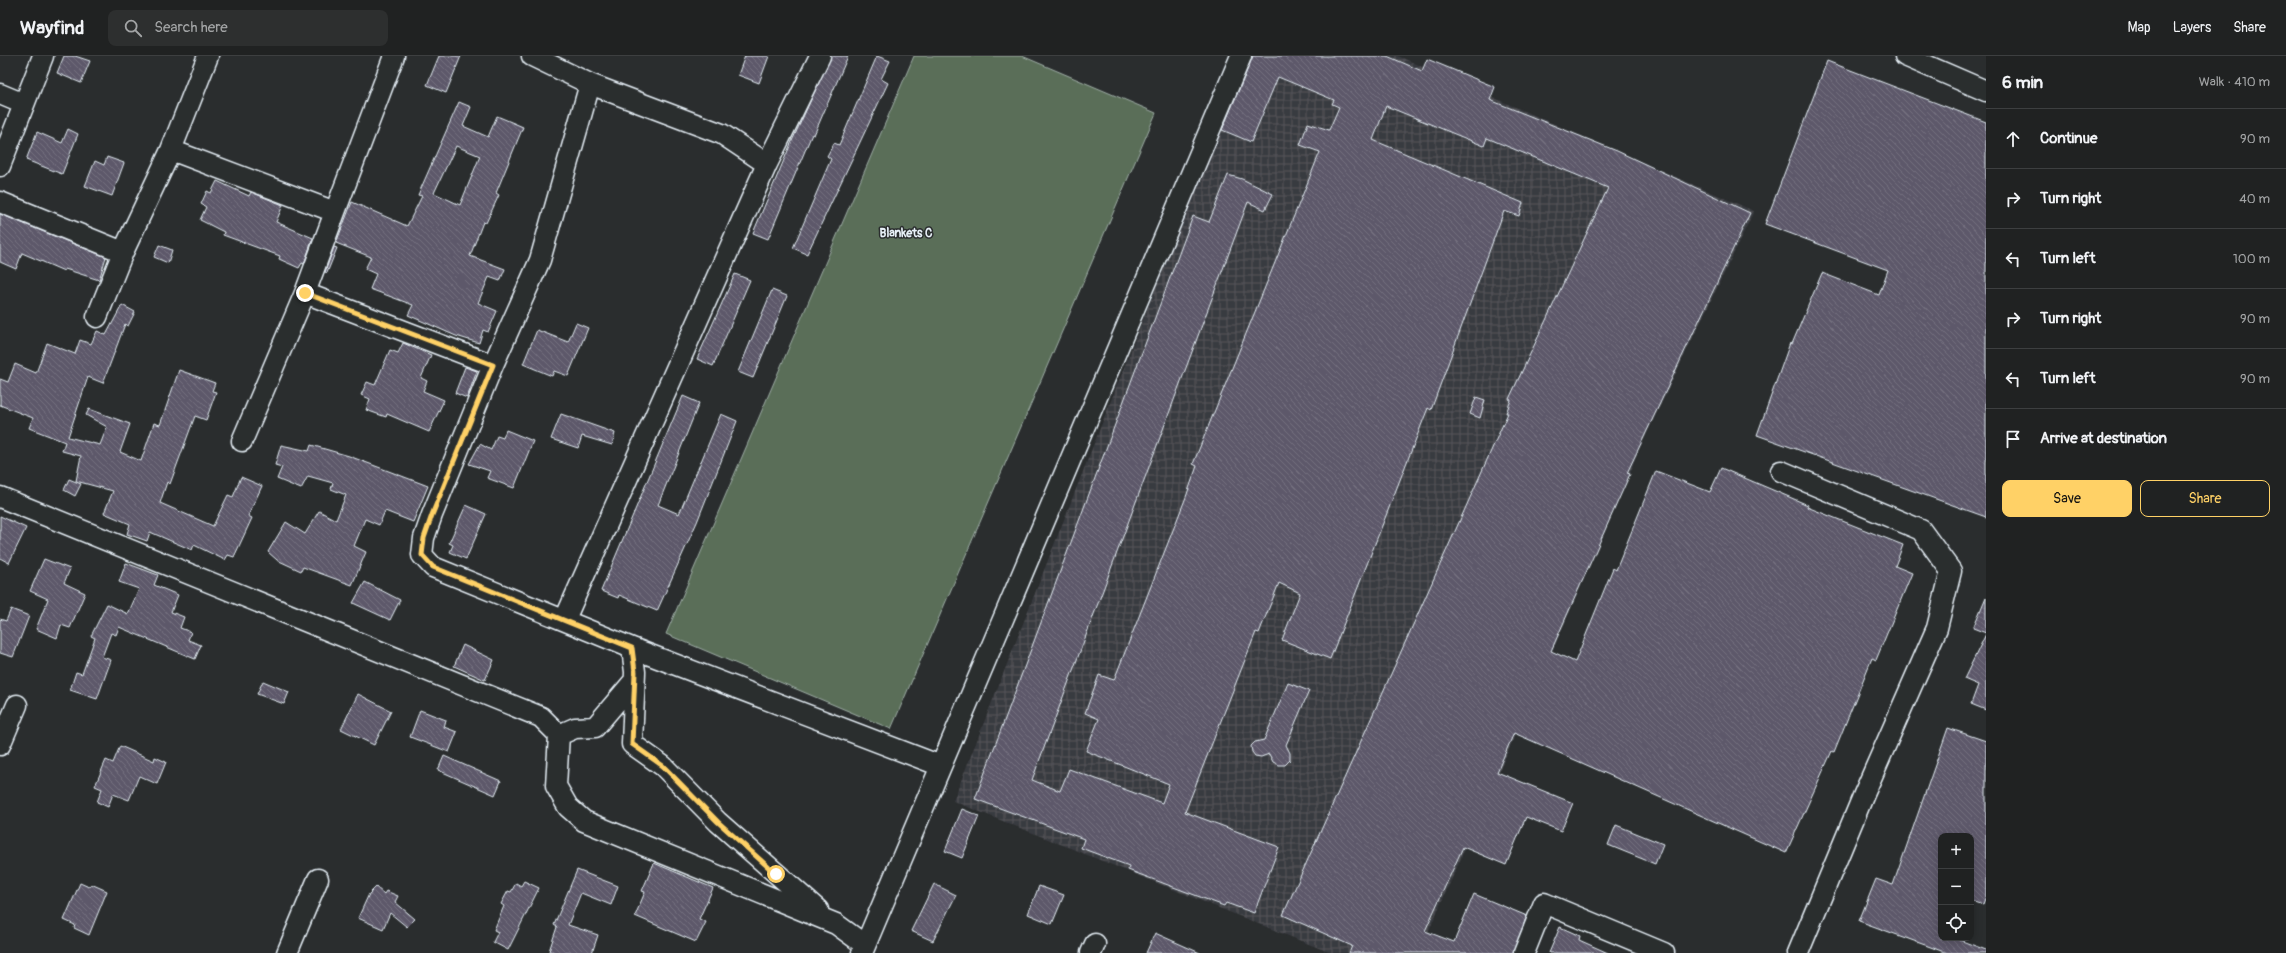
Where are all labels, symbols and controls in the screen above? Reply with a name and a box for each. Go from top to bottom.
search box [108,10,388,46]
text: Wayfind [20,16,84,40]
icon: search [122,17,144,39]
text: Search here [154,18,228,37]
text: Map [2128,19,2151,36]
text: Layers [2173,19,2211,36]
text: Share [2233,19,2266,36]
text: 6 min [2002,72,2043,93]
text: Walk · 410 m [2199,74,2270,90]
icon: ahead [2002,128,2024,150]
text: Continue [2040,129,2098,148]
text: 90 m [2240,131,2270,147]
icon: right [2002,188,2024,210]
text: Turn right [2040,189,2101,208]
text: 40 m [2239,191,2270,207]
district label: Blankets C [880,226,933,241]
icon: left [2002,248,2024,270]
text: Turn left [2040,249,2096,268]
text: 100 m [2233,251,2270,267]
route end [296,284,314,302]
icon: right [2002,308,2024,330]
text: Turn right [2040,309,2101,328]
text: 90 m [2240,311,2270,327]
icon: left [2002,368,2024,390]
text: Turn left [2040,369,2096,388]
text: 90 m [2240,371,2270,387]
icon: arrive [2002,428,2024,450]
text: Arrive at destination [2040,429,2167,448]
button: Save [2002,480,2132,517]
button: Share [2140,480,2270,517]
map controls [1938,833,1974,941]
button: + [1938,833,1974,869]
route start [767,865,785,883]
button: − [1938,869,1974,905]
button: locate [1938,905,1974,941]

